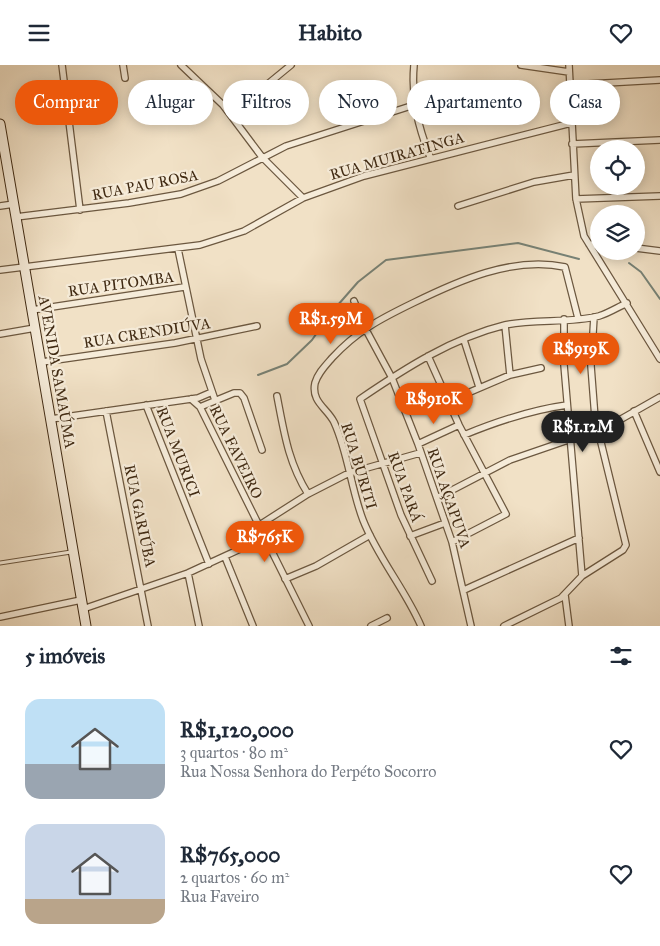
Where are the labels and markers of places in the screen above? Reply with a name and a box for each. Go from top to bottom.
pin: R$1.59M [285,303,377,345]
pin: R$919K [540,333,622,375]
pin: R$910K [393,383,475,425]
pin: R$1.12M [537,411,629,453]
pin: R$765K [224,521,306,563]

